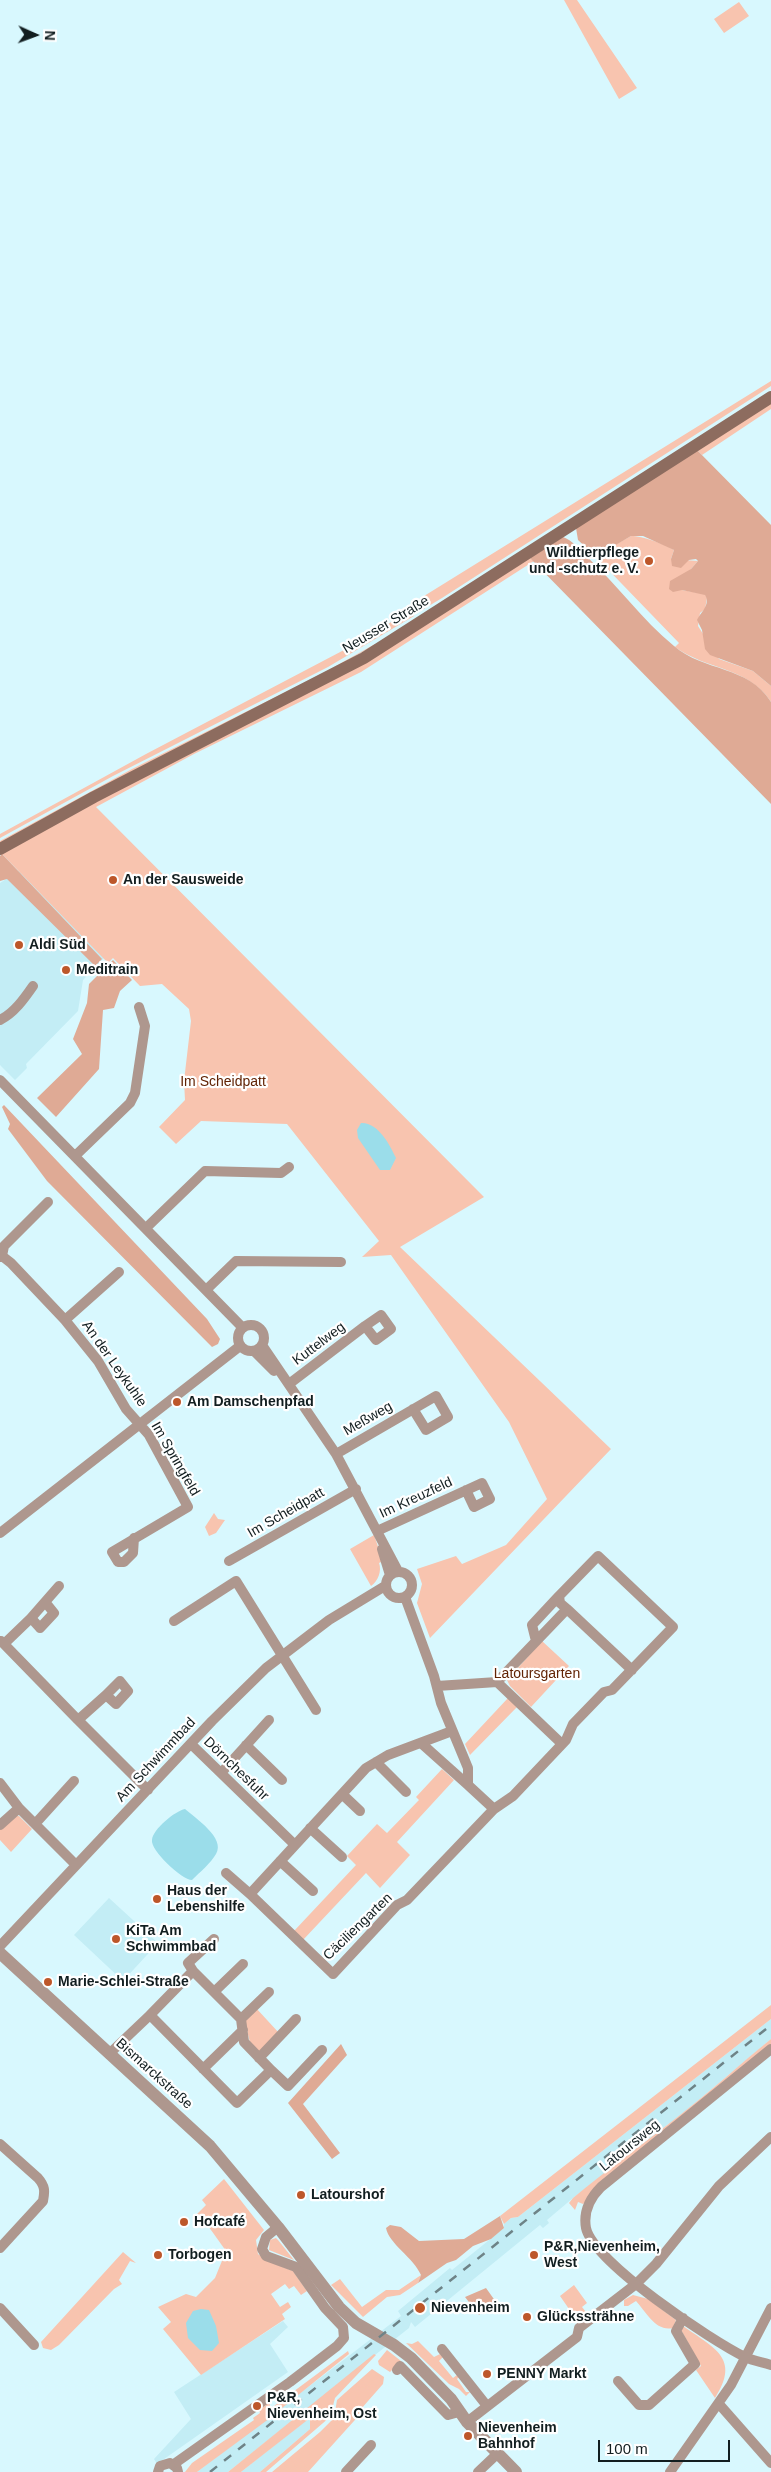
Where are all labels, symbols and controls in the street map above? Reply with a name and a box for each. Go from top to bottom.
north arrow [10,10,60,60]
text: N [42,30,58,41]
place label: Wildtierpflege und -schutz e. V. [529,545,639,578]
marker: Wildtierpflege und -schutz e. V. [643,555,655,567]
street label: Neusser Straße [340,593,432,657]
place label: An der Sausweide [123,872,244,888]
marker: An der Sausweide [107,874,119,886]
place label: Aldi Süd [29,937,86,953]
marker: Aldi Süd [13,939,25,951]
place label: Meditrain [76,962,138,978]
marker: Meditrain [60,964,72,976]
park label: Im Scheidpatt [180,1074,266,1090]
street label: An der Leykuhle [78,1318,150,1410]
street label: Kuttelweg [289,1319,349,1369]
place label: Am Damschenpfad [187,1394,314,1410]
marker: Am Damschenpfad [171,1396,183,1408]
street label: Meßweg [341,1398,395,1440]
street label: Im Springfeld [147,1419,203,1499]
street label: Im Kreuzfeld [377,1474,455,1522]
street label: Im Scheidpatt [245,1484,327,1542]
park label: Latoursgarten [494,1666,580,1682]
street label: Am Schwimmbad [113,1714,199,1806]
street label: Dörnchesfuhr [200,1734,272,1804]
place label: Haus der Lebenshilfe [167,1883,245,1915]
street label: Cäciliengarten [320,1890,396,1964]
marker: Haus der Lebenshilfe [151,1893,163,1905]
place label: KiTa Am Schwimmbad [126,1923,216,1955]
marker: KiTa Am Schwimmbad [110,1933,122,1945]
place label: Marie-Schlei-Straße [58,1974,189,1990]
marker: Marie-Schlei-Straße [42,1976,54,1988]
street label: Bismarckstraße [112,2035,196,2113]
street label: Latoursweg [597,2117,663,2175]
place label: Latourshof [311,2187,384,2203]
marker: Latourshof [295,2189,307,2201]
place label: Hofcafé [194,2214,245,2230]
marker: Hofcafé [178,2216,190,2228]
place label: P&R,Nievenheim, West [544,2239,660,2272]
place label: Torbogen [168,2247,232,2263]
marker: Torbogen [152,2249,164,2261]
marker: P&R,Nievenheim, West [528,2249,540,2261]
place label: Nievenheim [431,2300,510,2316]
marker: Nievenheim [413,2301,427,2315]
place label: Glückssträhne [537,2309,634,2325]
marker: Glückssträhne [521,2311,533,2323]
place label: PENNY Markt [497,2366,586,2382]
marker: PENNY Markt [481,2368,493,2380]
place label: P&R, Nievenheim, Ost [267,2390,377,2422]
marker: P&R, Nievenheim, Ost [251,2400,263,2412]
place label: Nievenheim Bahnhof [478,2420,557,2452]
marker: Nievenheim Bahnhof [462,2430,474,2442]
scale bar [601,2430,734,2462]
text: 100 m [606,2440,648,2457]

